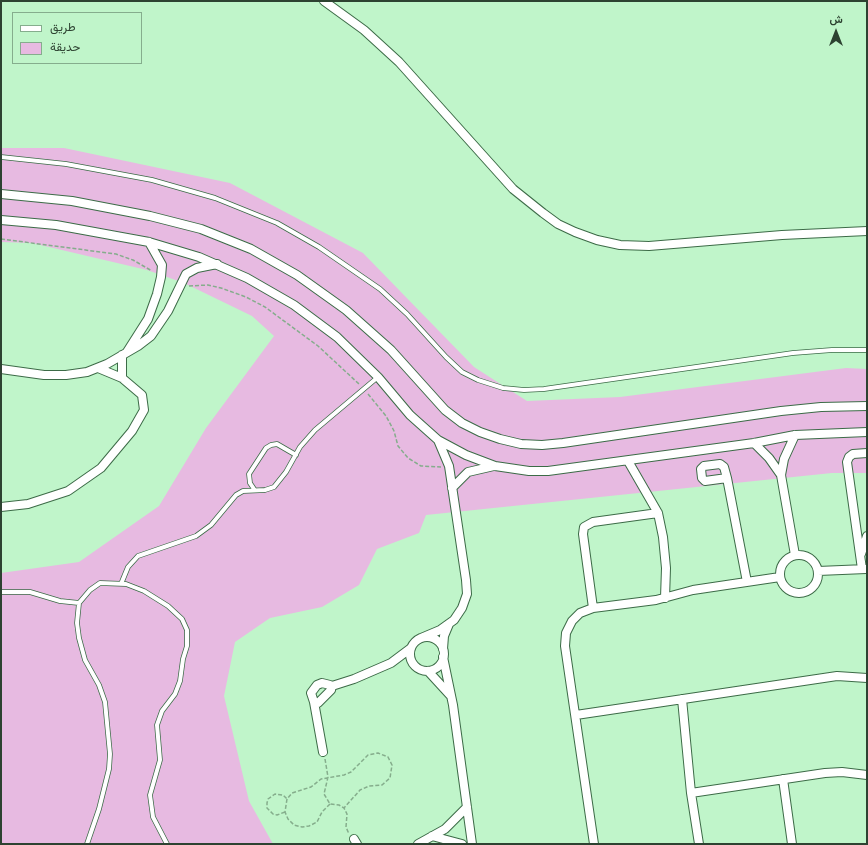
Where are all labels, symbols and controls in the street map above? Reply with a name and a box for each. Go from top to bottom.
legend [12,12,142,64]
north arrow [816,12,856,52]
text: ش [829,14,843,25]
text: طريق [50,21,75,33]
text: حديقة [50,41,80,53]

